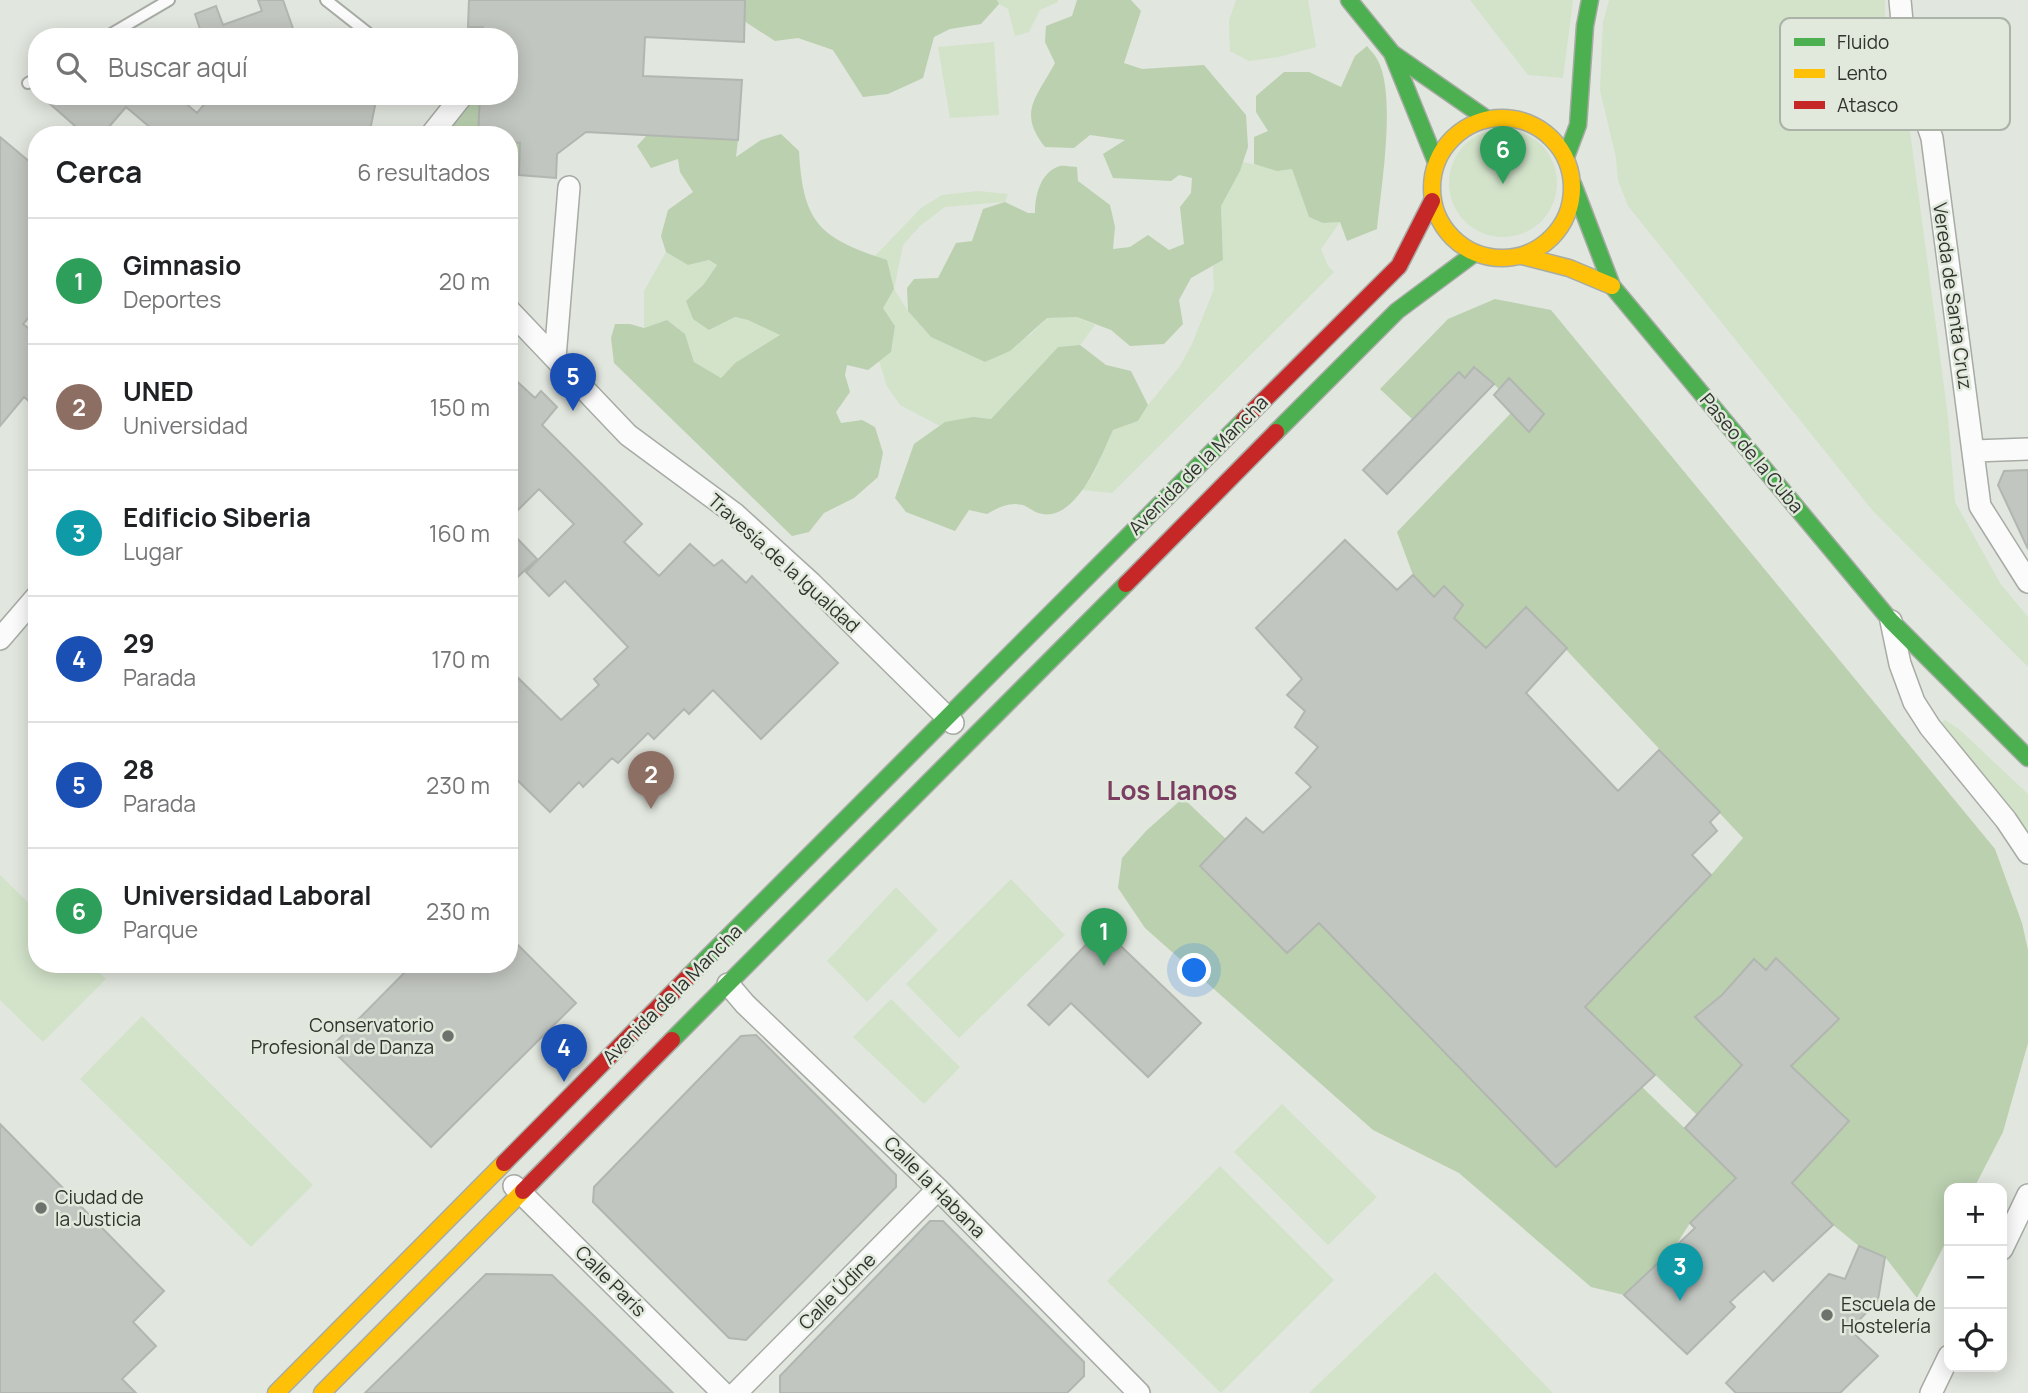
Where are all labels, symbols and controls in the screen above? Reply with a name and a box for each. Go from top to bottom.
legend [1780,18,2010,130]
search box [28,28,518,105]
text: Fluido [1837,29,1889,55]
icon: search [52,48,90,86]
text: Buscar aquí [108,49,248,85]
text: Lento [1837,60,1887,86]
text: Atasco [1837,92,1898,118]
pin: 6 [1480,126,1526,184]
text: Cerca [56,151,142,192]
text: 6 resultados [357,156,490,188]
street label: Vereda de Santa Cruz [1927,201,1979,391]
text: Gimnasio [123,247,241,283]
text: 1 [74,265,84,297]
text: 20 m [439,265,490,297]
text: Deportes [123,283,221,315]
pin: 5 [550,353,596,411]
text: UNED [123,373,194,409]
street label: Paseo de la Cuba [1694,387,1810,519]
street label: Avenida de la Mancha [1122,389,1274,541]
text: 2 [72,391,86,423]
text: 150 m [430,391,490,423]
text: Universidad [123,409,248,441]
street label: Travesía de la Igualdad [702,488,866,638]
text: Edificio Siberia [123,499,311,535]
text: 3 [72,517,86,549]
text: 160 m [429,517,490,549]
text: Lugar [123,535,183,567]
text: 29 [123,625,155,661]
text: 4 [72,643,86,675]
text: 170 m [431,643,490,675]
text: Parada [123,661,196,693]
text: 28 [123,751,154,787]
pin: 2 [628,751,674,809]
text: 5 [72,769,86,801]
text: 230 m [426,769,490,801]
district label: Los Llanos [1107,772,1237,808]
text: Parada [123,787,196,819]
text: Universidad Laboral [123,877,372,913]
text: 6 [72,895,86,927]
text: 230 m [426,895,490,927]
pin: 1 [1081,908,1127,966]
text: Parque [123,913,198,945]
street label: Avenida de la Mancha [596,918,748,1070]
your location [1177,953,1211,987]
place label: Conservatorio Profesional de Danza [251,1012,434,1060]
pin: 4 [541,1024,587,1082]
marker: Conservatorio Profesional de Danza [440,1028,456,1044]
street label: Calle la Habana [878,1130,992,1244]
map controls [1944,1183,2007,1372]
button: + [1944,1183,2007,1246]
place label: Ciudad de la Justicia [55,1184,144,1232]
marker: Ciudad de la Justicia [33,1200,49,1216]
street label: Calle París [570,1240,652,1322]
pin: 3 [1657,1243,1703,1301]
button: − [1944,1246,2007,1309]
street label: Calle Údine [793,1247,881,1335]
place label: Escuela de Hostelería [1841,1291,1936,1339]
marker: Escuela de Hostelería [1819,1307,1835,1323]
button: locate [1944,1309,2007,1372]

